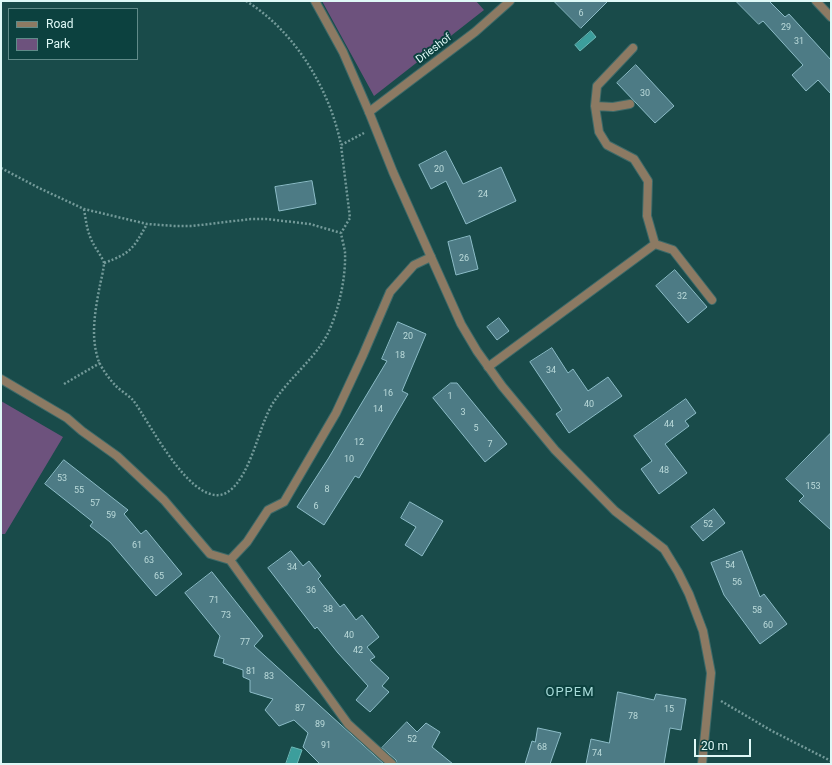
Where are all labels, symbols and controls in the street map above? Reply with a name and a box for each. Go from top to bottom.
legend [8,8,138,60]
house number: 6 [578,9,584,19]
text: Road [46,17,74,31]
house number: 29 [781,23,791,33]
street label: Drieshof [414,31,454,67]
text: Park [46,37,70,51]
house number: 31 [794,37,804,47]
house number: 30 [640,89,650,99]
house number: 20 [434,165,444,175]
house number: 24 [478,190,488,200]
house number: 26 [459,254,469,264]
house number: 32 [677,292,687,302]
house number: 20 [403,332,413,342]
house number: 18 [395,351,405,361]
house number: 34 [546,366,556,376]
house number: 16 [383,389,393,399]
house number: 1 [447,392,453,402]
house number: 40 [584,400,594,410]
house number: 14 [373,405,383,415]
house number: 3 [460,408,466,418]
house number: 44 [664,420,674,430]
house number: 5 [473,424,479,434]
house number: 12 [354,438,364,448]
house number: 7 [487,440,493,450]
house number: 10 [344,455,354,465]
house number: 48 [659,466,669,476]
house number: 53 [57,474,67,484]
house number: 153 [805,482,821,492]
house number: 8 [324,485,330,495]
house number: 55 [74,486,84,496]
house number: 57 [90,499,100,509]
house number: 6 [313,502,319,512]
house number: 59 [106,511,116,521]
house number: 52 [703,520,713,530]
house number: 61 [132,541,142,551]
house number: 63 [144,556,154,566]
house number: 54 [725,561,735,571]
house number: 34 [287,563,297,573]
house number: 65 [154,572,164,582]
house number: 56 [732,578,742,588]
house number: 36 [306,586,316,596]
house number: 71 [209,596,219,606]
house number: 38 [323,605,333,615]
house number: 58 [752,606,762,616]
house number: 73 [221,611,231,621]
house number: 60 [763,621,773,631]
house number: 40 [344,631,354,641]
house number: 77 [240,638,250,648]
house number: 42 [353,646,363,656]
house number: 81 [246,667,256,677]
house number: 83 [264,672,274,682]
district label: OPPEM [545,685,595,701]
house number: 87 [295,704,305,714]
house number: 15 [664,705,674,715]
house number: 78 [628,712,638,722]
house number: 89 [315,720,325,730]
scale bar [696,731,753,757]
house number: 52 [407,735,417,745]
text: 20 m [701,739,728,753]
house number: 91 [321,741,331,751]
house number: 68 [537,743,547,753]
house number: 74 [592,749,602,759]

